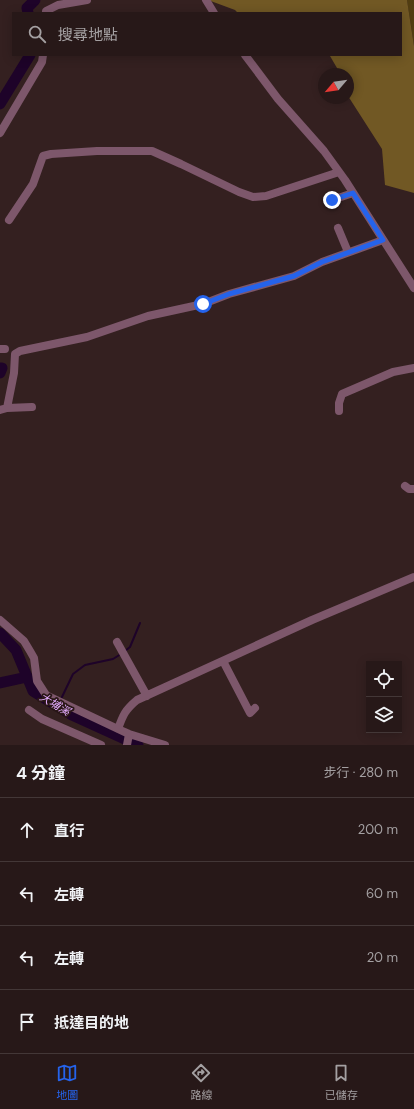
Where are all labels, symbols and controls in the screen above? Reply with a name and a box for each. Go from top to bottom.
search box [12,12,402,56]
icon: search [26,23,48,45]
text: 搜尋地點 [58,25,118,45]
north arrow [318,68,354,104]
route end [323,191,341,209]
route start [194,295,212,313]
map controls [366,661,402,733]
button: locate [366,661,402,697]
water label: 大埔溪 [37,690,74,720]
button: layers [366,697,402,733]
text: 4 分鐘 [16,762,65,784]
text: 步行 · 280 m [323,764,398,781]
icon: ahead [16,819,38,841]
text: 直行 [54,821,84,841]
text: 200 m [358,821,398,838]
icon: left [16,883,38,905]
text: 左轉 [54,885,84,905]
text: 60 m [366,885,398,902]
icon: left [16,947,38,969]
text: 左轉 [54,949,84,969]
text: 20 m [367,949,398,966]
icon: arrive [16,1011,38,1033]
text: 抵達目的地 [54,1013,129,1033]
tab: 地圖 [56,1062,78,1102]
tab: 路線 [190,1062,212,1102]
tab: 已儲存 [325,1062,358,1102]

